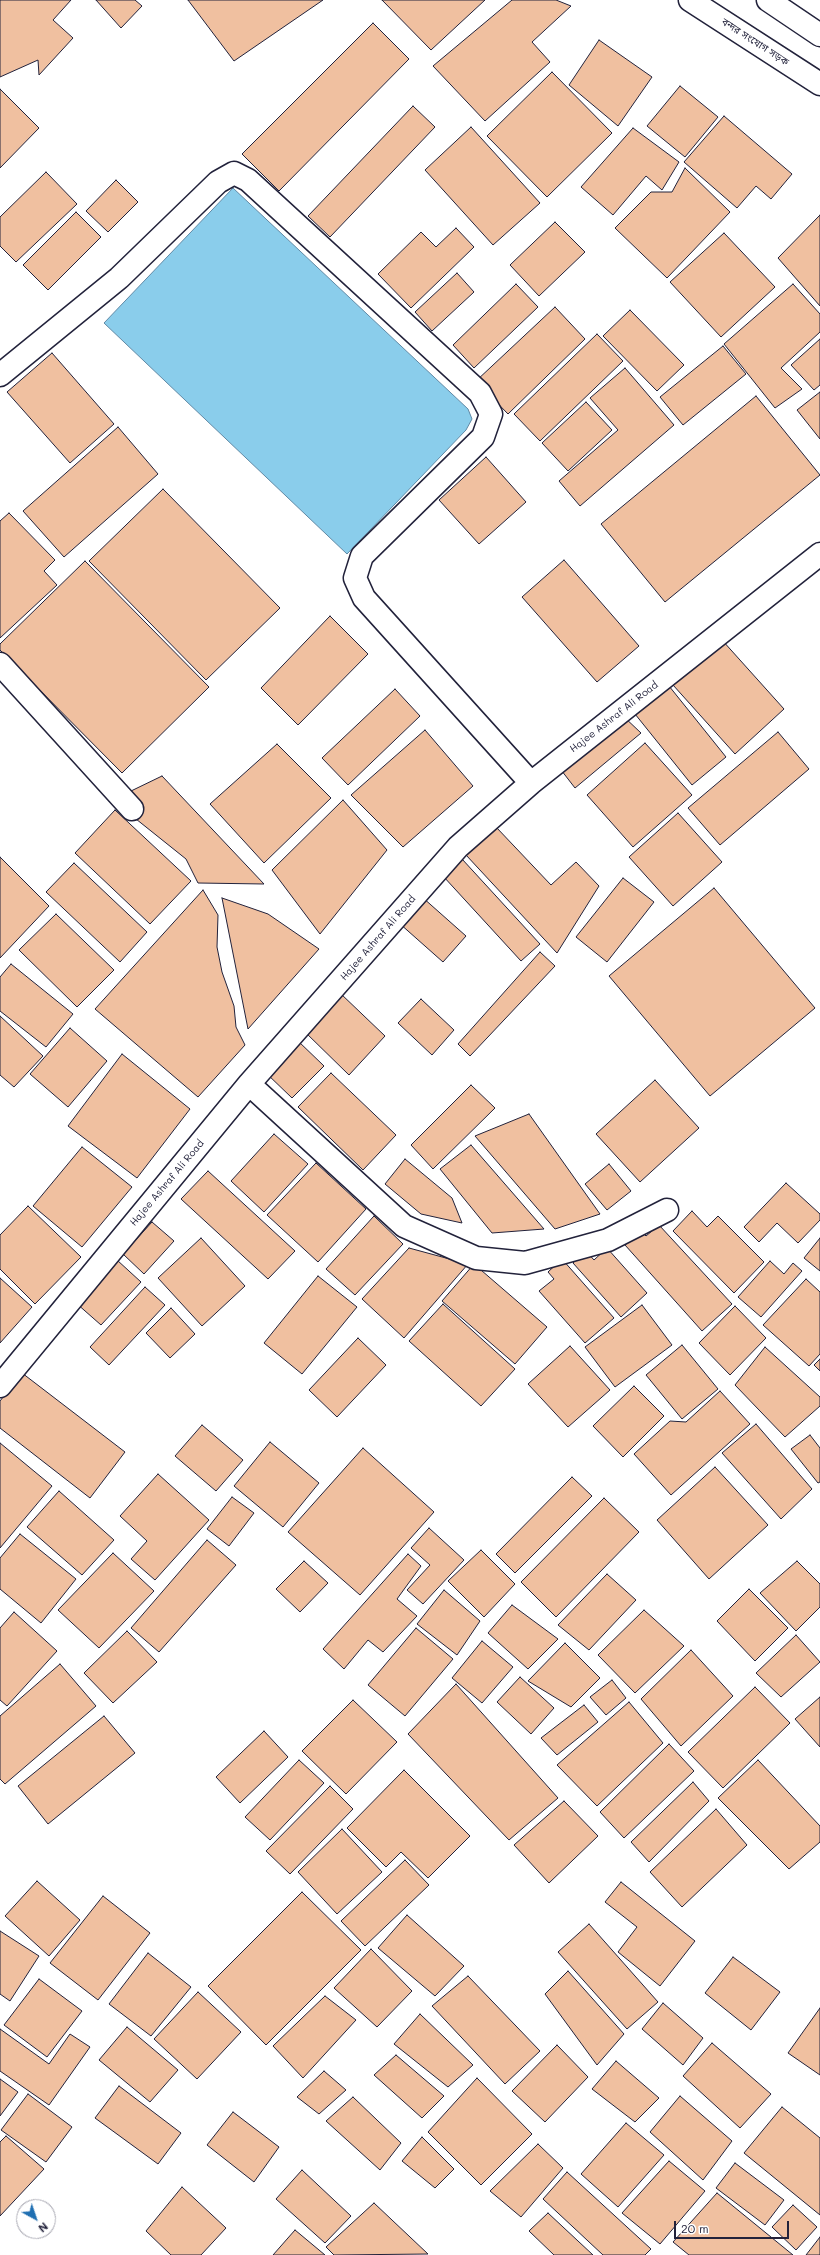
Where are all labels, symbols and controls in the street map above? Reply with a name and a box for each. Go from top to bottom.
street label: বন্দর সংযোগ সড়ক [719,16,791,68]
street label: Hajee Ashraf Ali Road [567,679,661,755]
street label: Hajee Ashraf Ali Road [338,893,418,983]
street label: Hajee Ashraf Ali Road [127,1138,207,1228]
north arrow [16,2199,56,2239]
scale bar [676,2213,791,2239]
text: N [35,2219,51,2236]
text: 20 m [681,2220,709,2236]

